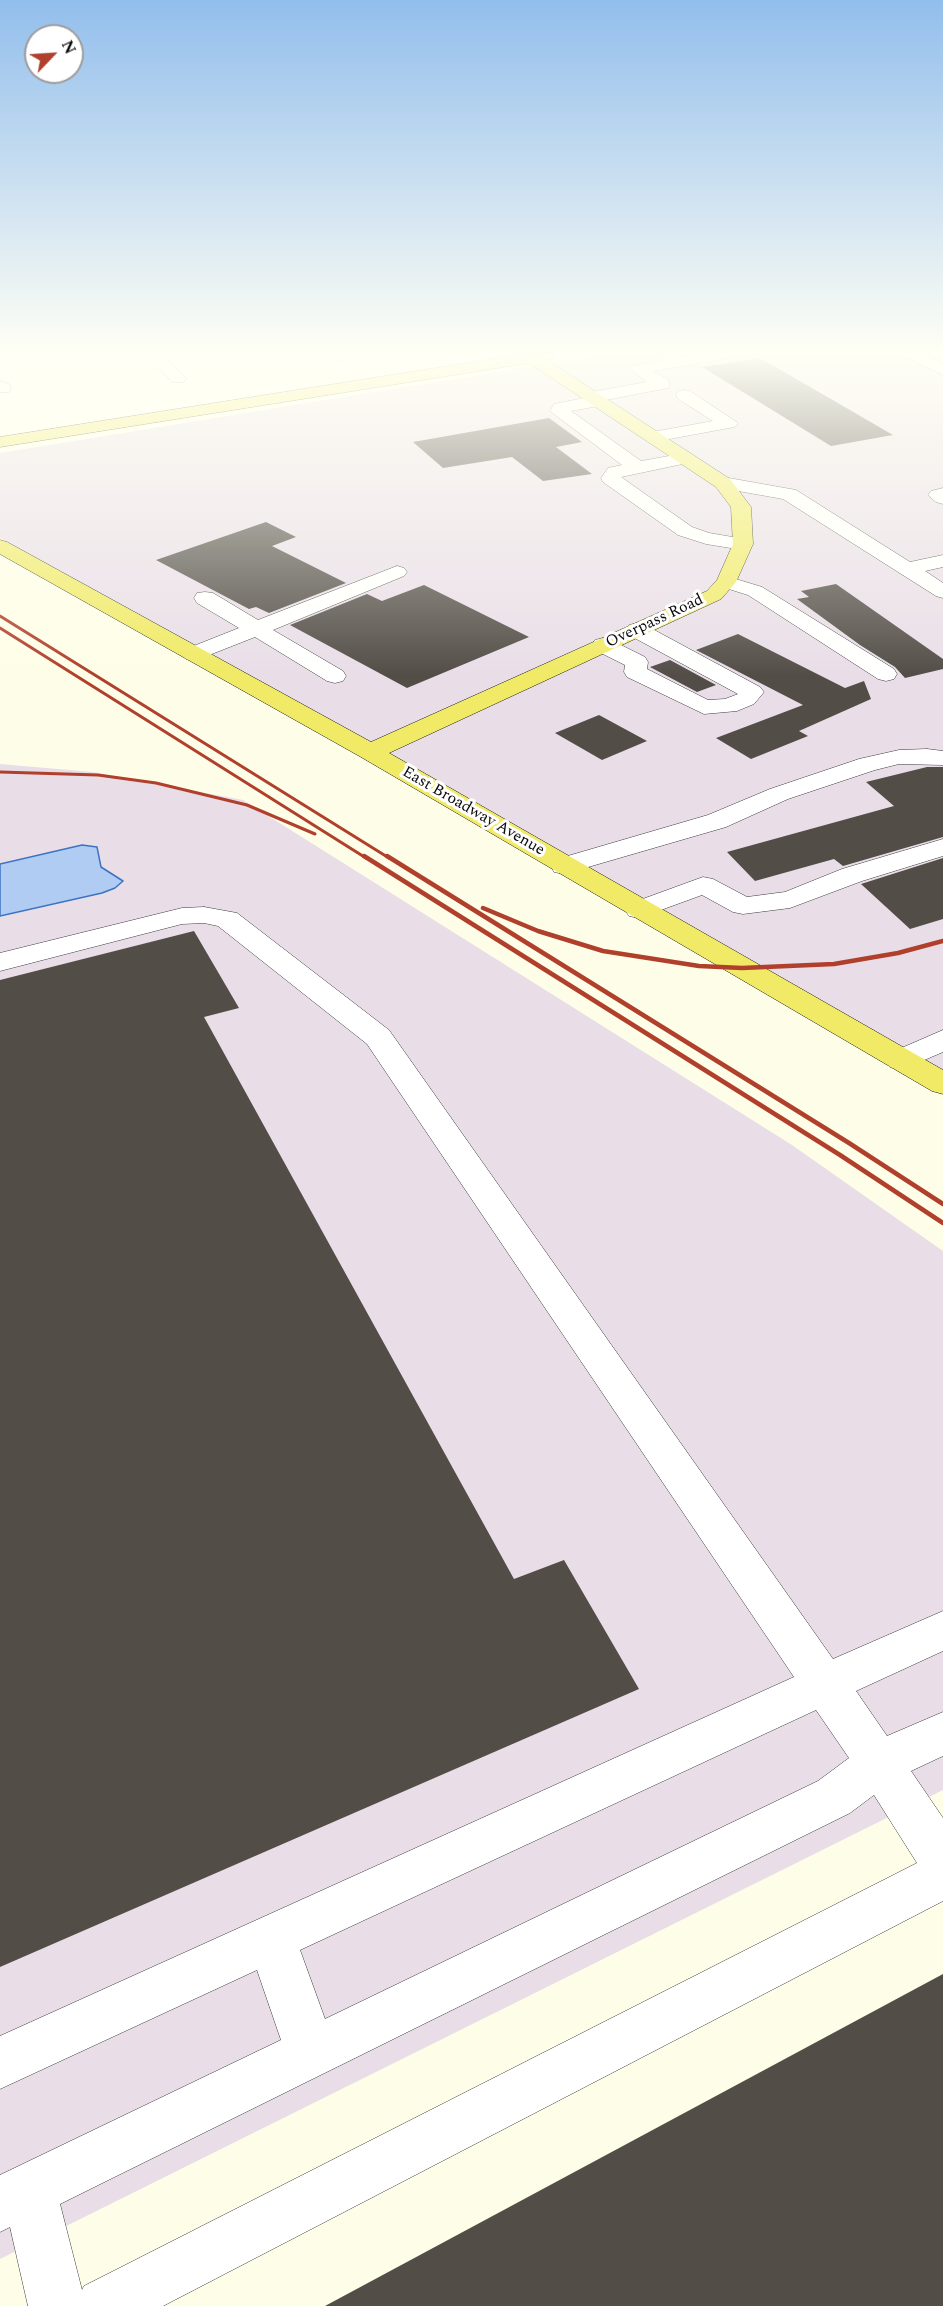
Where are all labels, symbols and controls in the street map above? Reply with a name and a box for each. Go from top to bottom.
north arrow [24,24,84,84]
text: N [55,36,82,58]
street label: Overpass Road [603,591,707,653]
street label: East Broadway Avenue [398,763,548,861]

